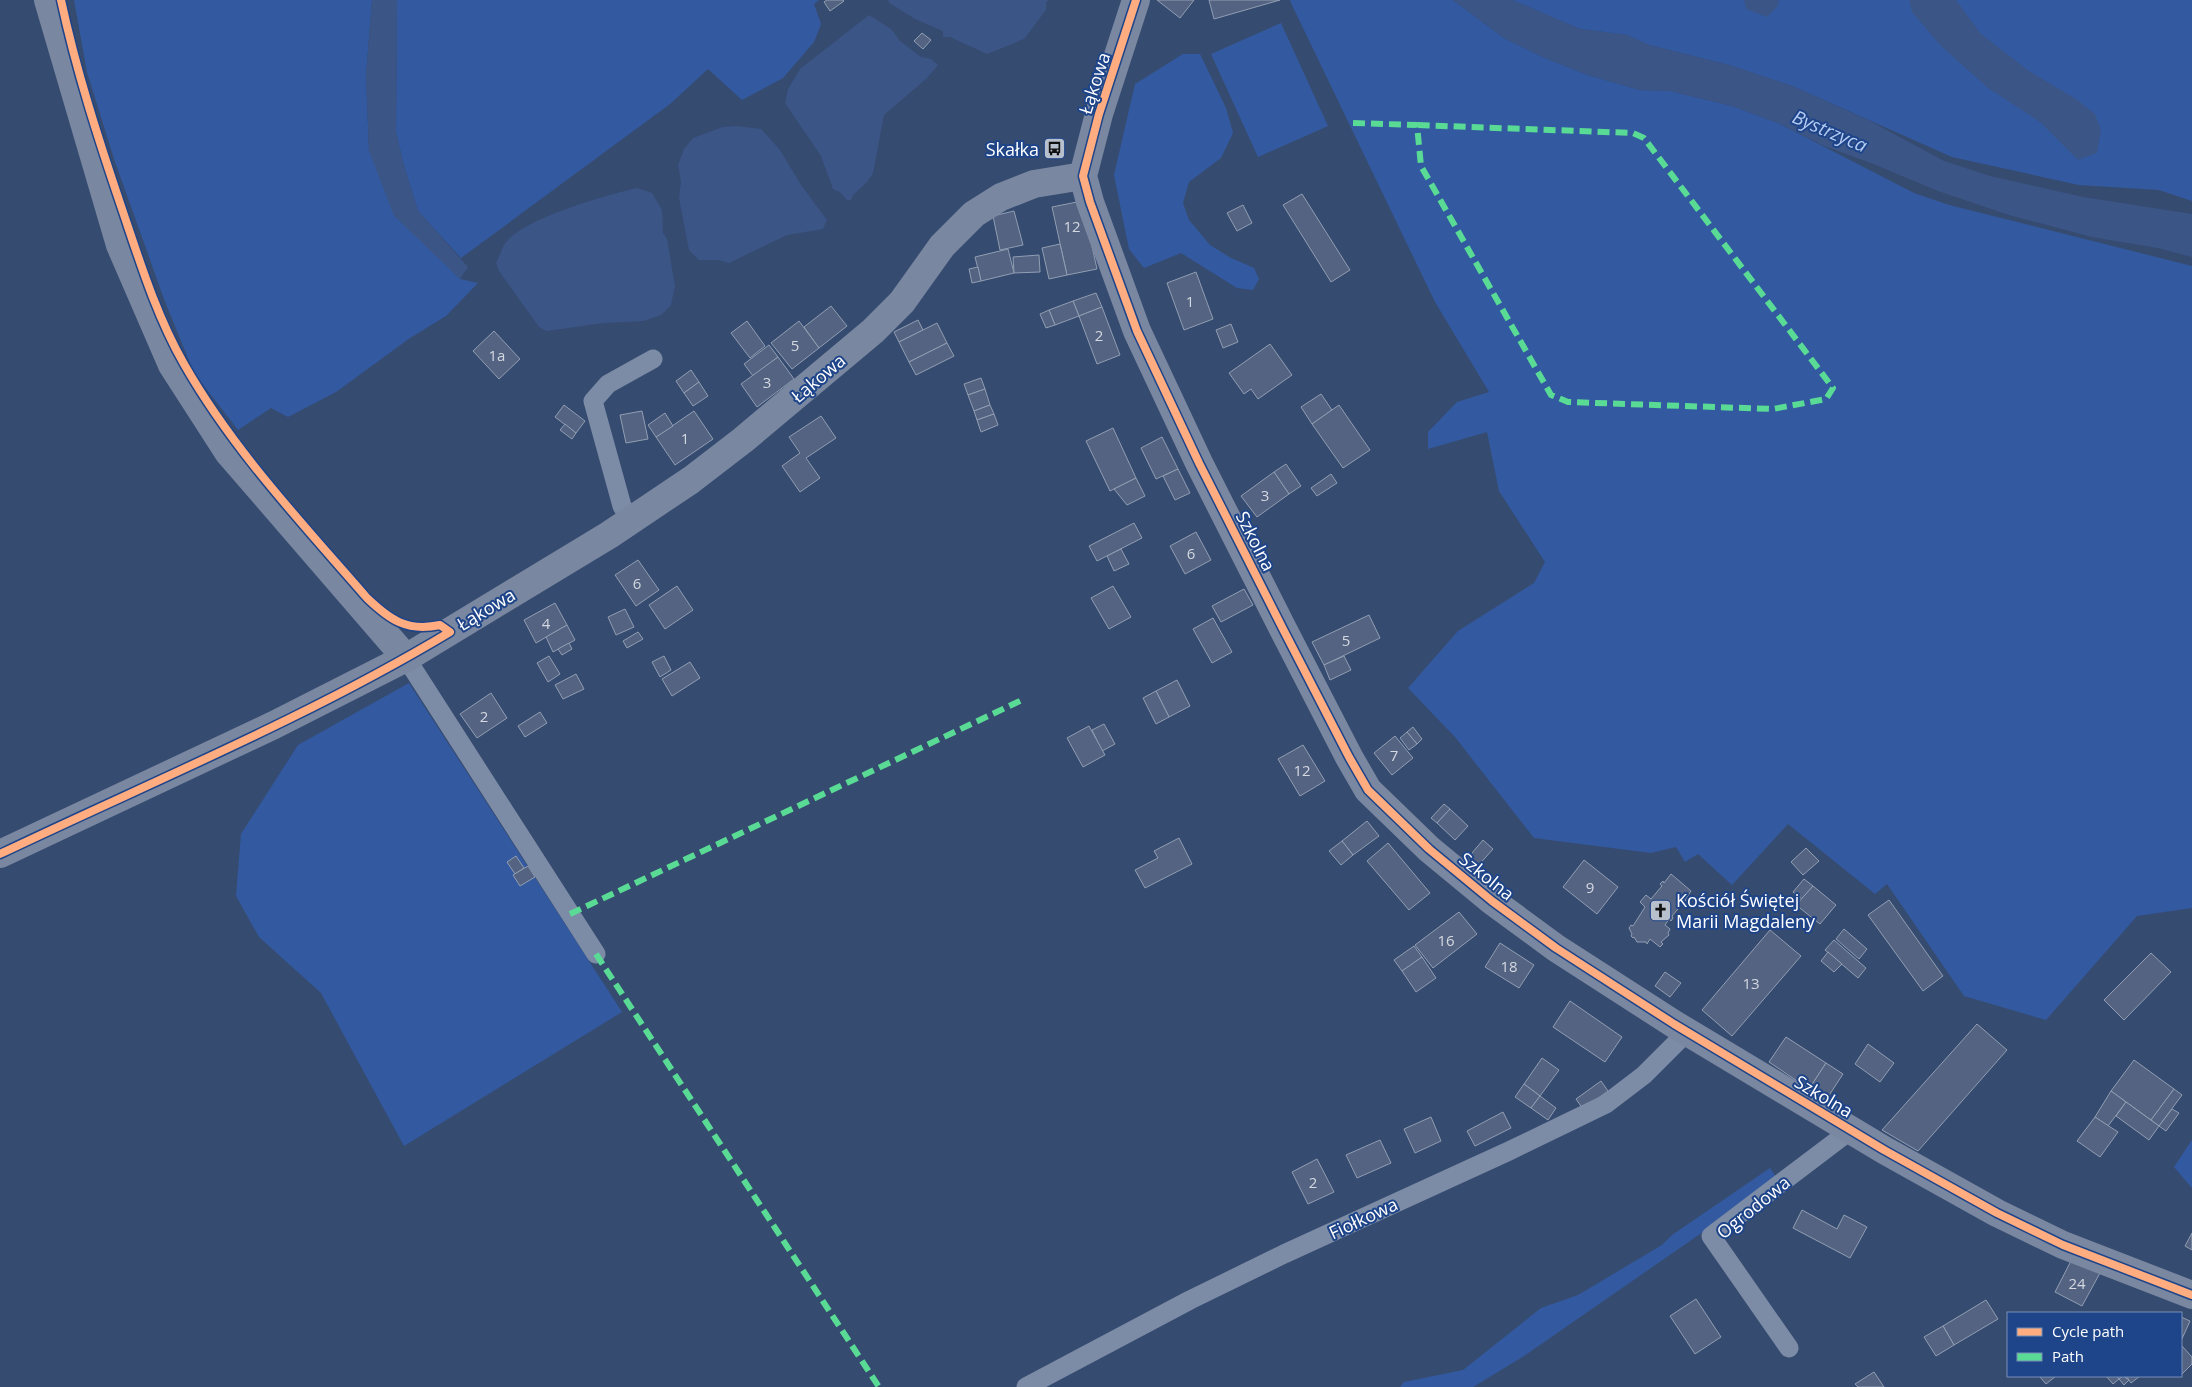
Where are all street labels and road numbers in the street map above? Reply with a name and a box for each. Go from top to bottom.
street label: Łąkowa [1073,49,1115,117]
street label: Łąkowa [786,348,850,408]
street label: Szkolna [1231,507,1281,575]
street label: Łąkowa [453,582,519,636]
street label: Szkolna [1455,846,1519,906]
street label: Szkolna [1790,1069,1858,1123]
street label: Ogrodowa [1711,1170,1795,1244]
street label: Fiołkowa [1325,1192,1401,1244]

